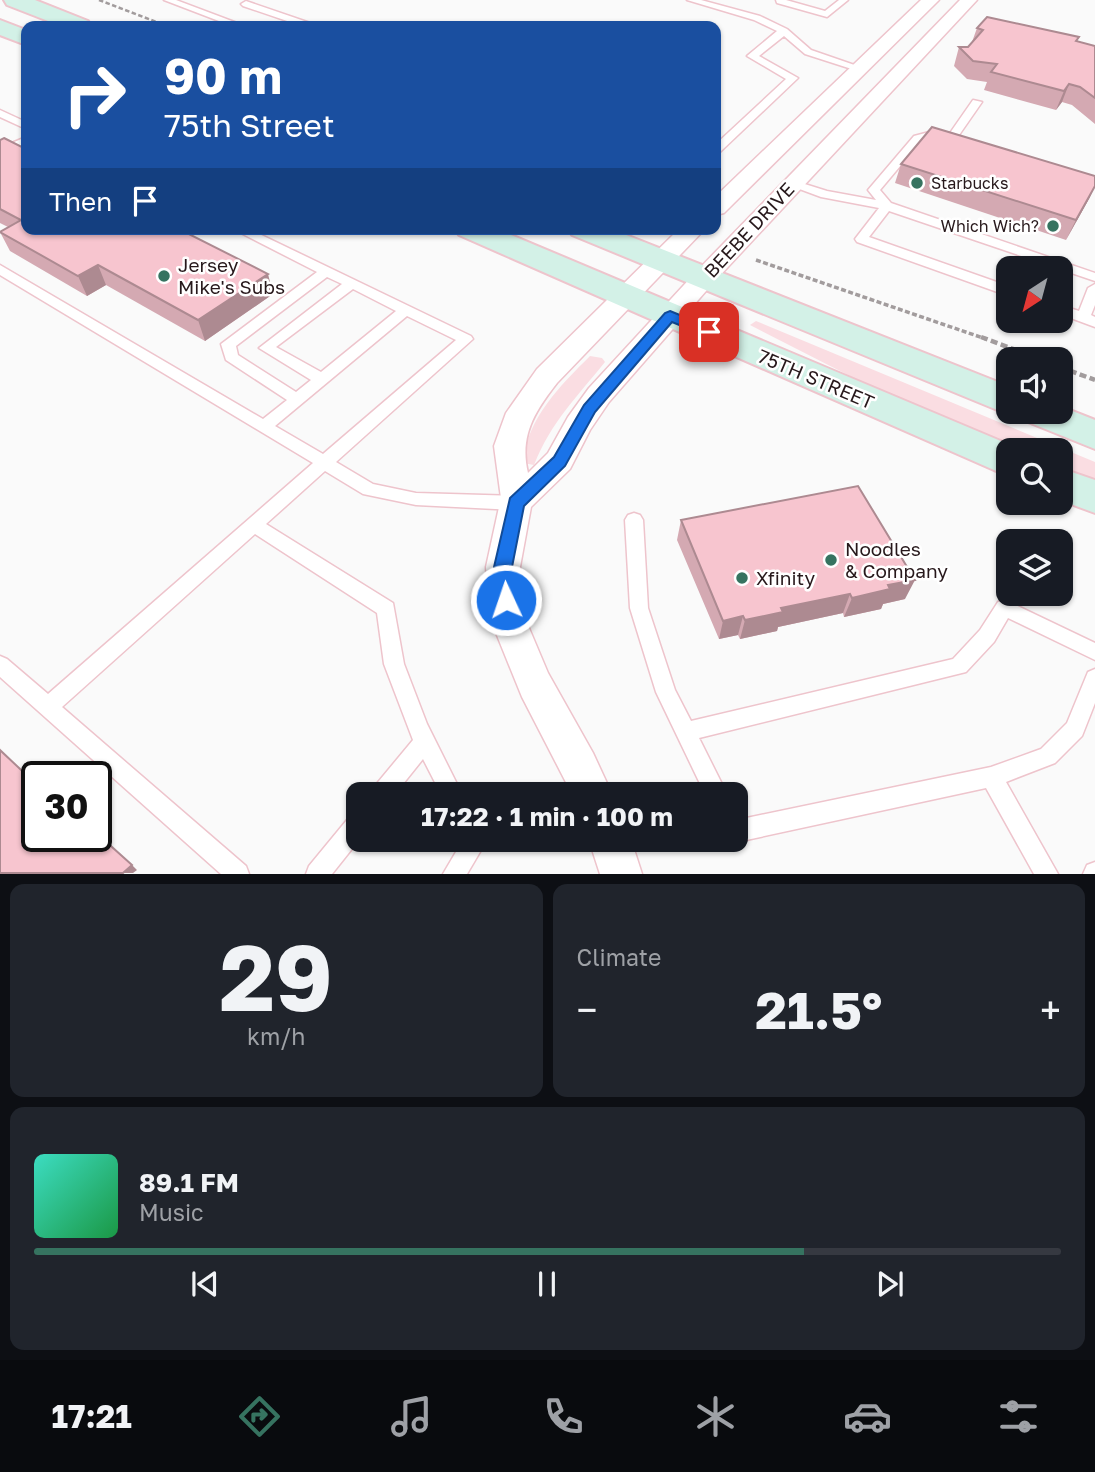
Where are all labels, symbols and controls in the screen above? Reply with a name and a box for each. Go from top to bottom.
text: 90 m [164,46,282,105]
icon: right [49,49,140,140]
text: 75th Street [164,106,335,144]
place label: Starbucks [931,173,1008,193]
marker: Starbucks [909,175,925,191]
street label: BEEBE DRIVE [699,177,798,282]
icon: arrive [126,182,164,220]
text: Then [49,186,112,217]
place label: Which Wich? [941,216,1039,236]
marker: Which Wich? [1045,218,1061,234]
place label: Jersey Mike's Subs [178,253,285,298]
north arrow [996,256,1073,332]
map controls [996,256,1073,606]
marker: Jersey Mike's Subs [156,268,172,284]
pin [679,302,739,362]
icon: arrive [690,313,728,351]
street label: 75TH STREET [755,344,878,413]
button: sound [996,347,1073,424]
button: search [996,438,1073,515]
button: layers [996,529,1073,606]
place label: Noodles & Company [845,537,948,582]
marker: Noodles & Company [823,552,839,568]
position arrow [469,563,543,637]
place label: Xfinity [756,566,816,589]
marker: Xfinity [734,570,750,586]
speed limit sign: 30 [21,761,112,852]
text: 17:22 · 1 min · 100 m [421,801,673,832]
text: 29 [220,922,333,1031]
text: Climate [577,943,661,971]
text: 21.5° [755,978,882,1040]
text: − [577,987,597,1032]
text: + [1040,987,1061,1032]
text: km/h [247,1022,306,1050]
text: 89.1 FM [139,1167,239,1198]
text: Music [139,1198,204,1226]
icon: previous [186,1265,224,1303]
icon: pause [528,1265,566,1303]
icon: next [871,1265,909,1303]
icon: directions [235,1392,284,1441]
icon: music [387,1392,436,1441]
icon: phone [539,1392,588,1441]
icon: climate [691,1392,740,1441]
icon: car [843,1392,892,1441]
icon: filters [994,1392,1043,1441]
text: 17:21 [51,1397,132,1435]

